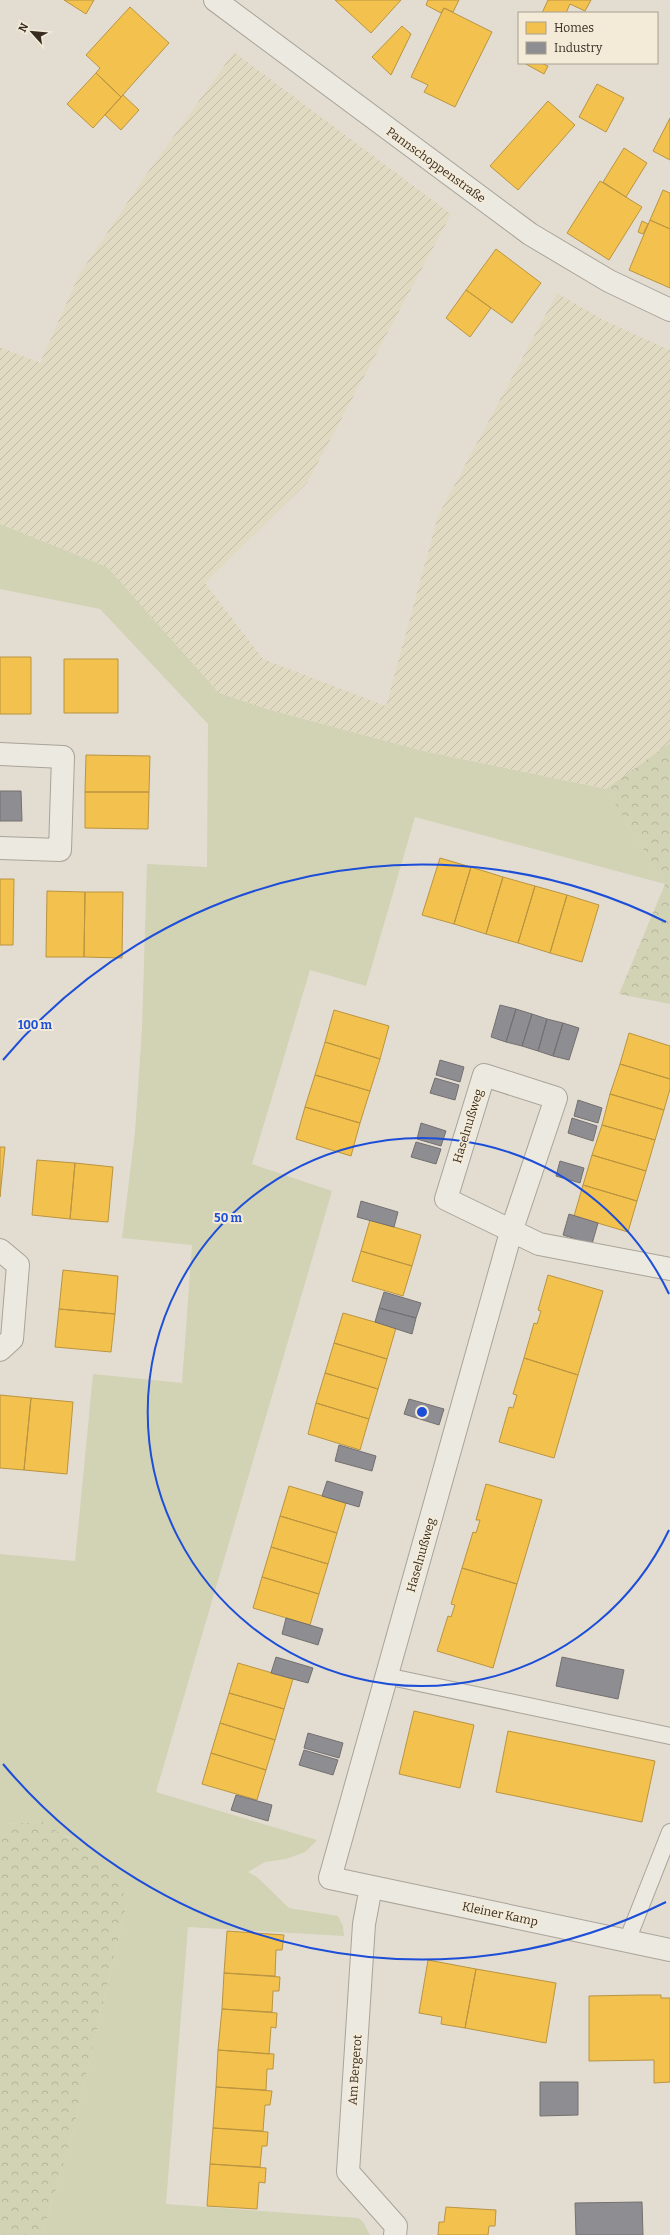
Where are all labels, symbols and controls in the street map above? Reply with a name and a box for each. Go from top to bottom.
north arrow [12,12,52,52]
legend [518,12,658,64]
text: N [16,21,31,34]
text: Homes [554,21,594,35]
text: Industry [554,41,603,55]
street label: Pannschoppenstraße [384,124,488,206]
text: 100 m [18,1018,53,1032]
street label: Haselnußweg [450,1087,486,1165]
text: 50 m [214,1211,242,1225]
centre of rings [415,1405,429,1419]
street label: Haselnußweg [404,1516,438,1594]
street label: Kleiner Kamp [461,1899,539,1929]
street label: Am Bergerot [346,2034,364,2106]

